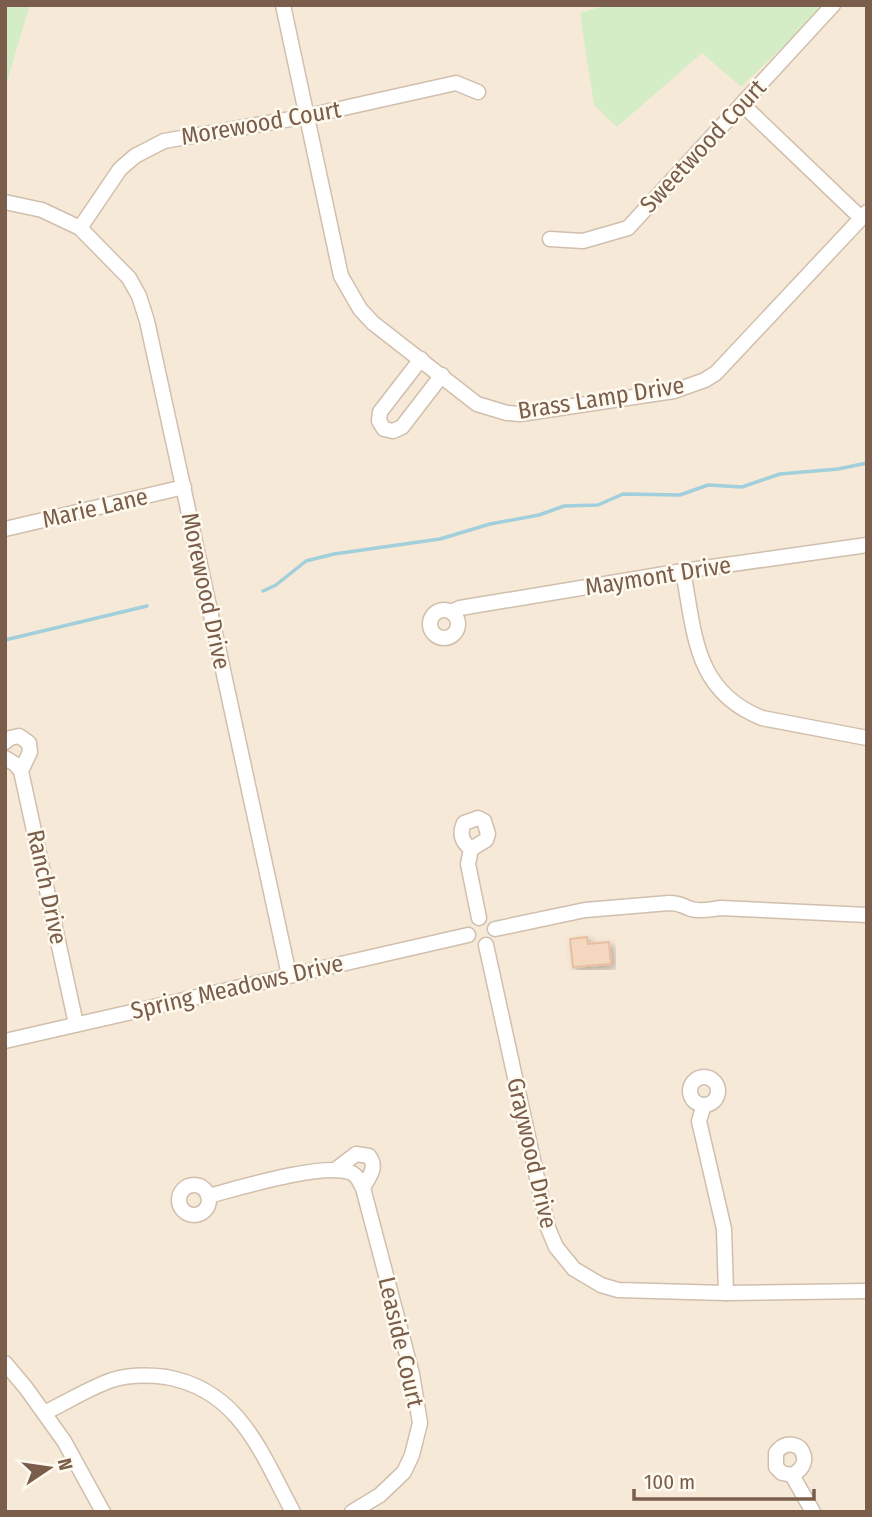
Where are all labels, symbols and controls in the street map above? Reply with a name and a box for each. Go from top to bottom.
street label: Sweetwood Court [634,74,772,218]
street label: Morewood Court [179,95,343,151]
street label: Brass Lamp Drive [516,371,686,425]
street label: Marie Lane [39,482,151,534]
street label: Morewood Drive [176,510,236,672]
street label: Maymont Drive [583,551,733,601]
street label: Ranch Drive [21,827,73,947]
street label: Spring Meadows Drive [128,949,346,1025]
street label: Graywood Drive [501,1075,563,1231]
street label: Leaside Court [372,1274,430,1410]
north arrow [14,1433,84,1503]
text: N [53,1456,78,1472]
scale bar [634,1458,814,1502]
text: 100 m [644,1469,695,1495]

